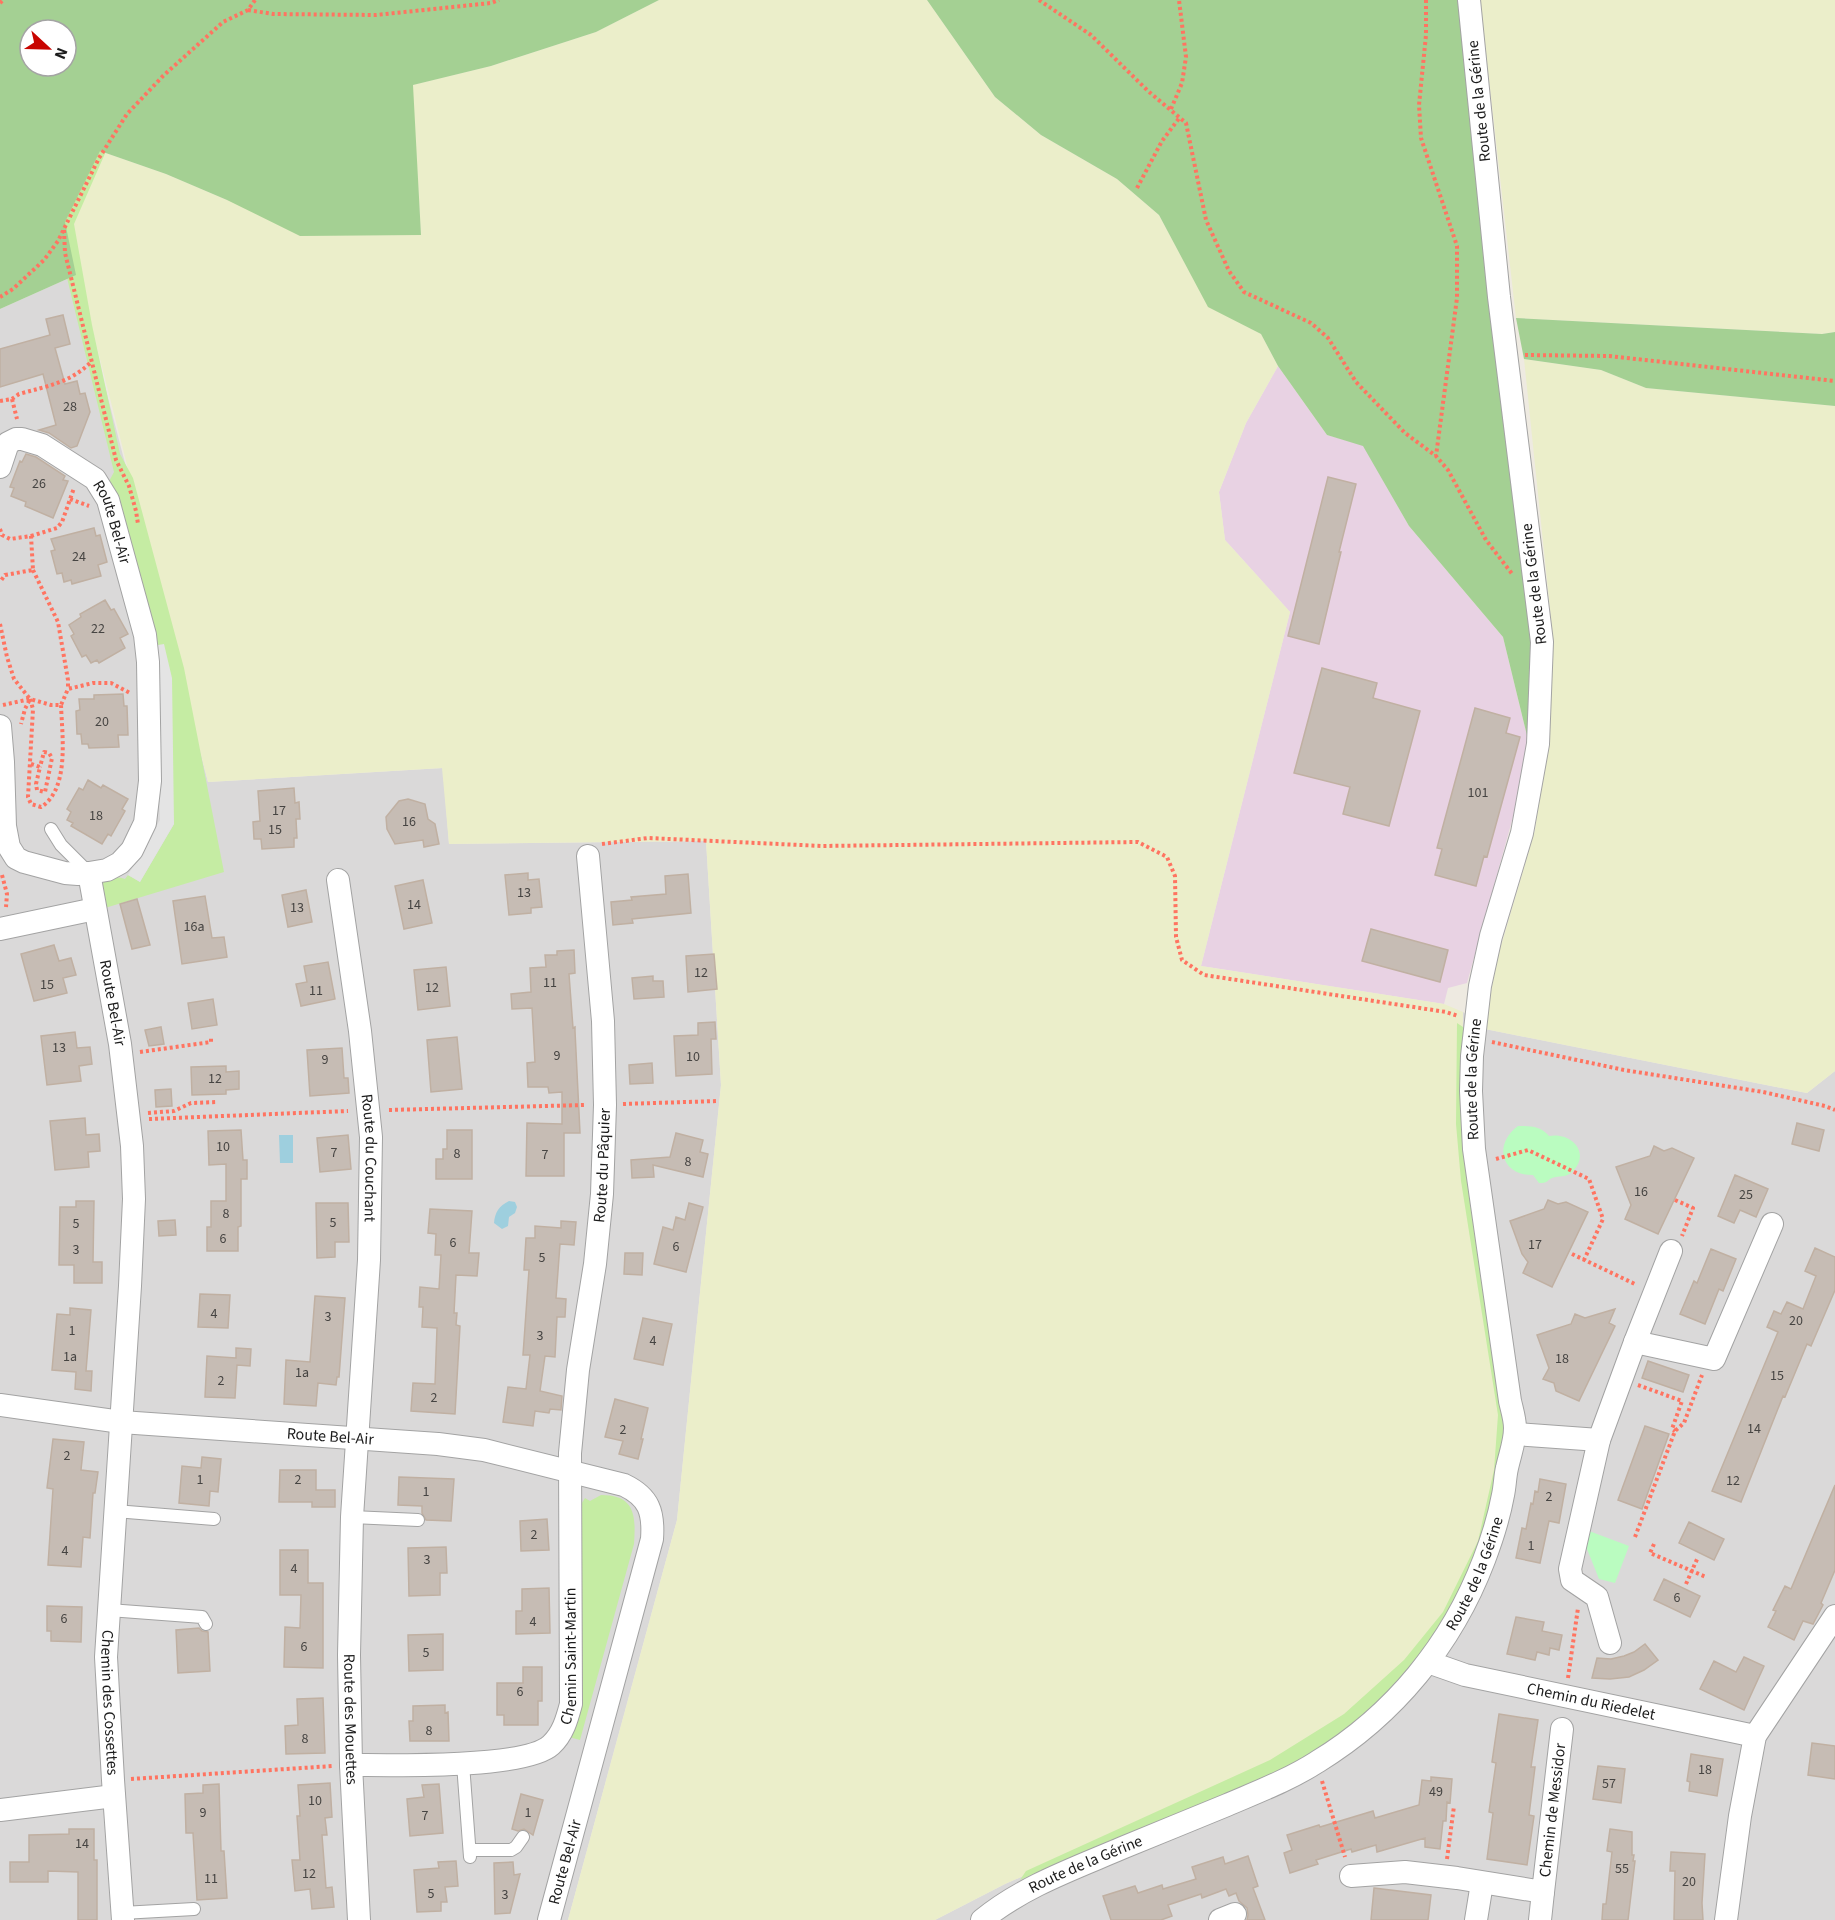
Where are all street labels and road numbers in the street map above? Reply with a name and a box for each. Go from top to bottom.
street label: Route de la Gérine [1462,39,1496,163]
street label: Route Bel-Air [87,476,136,567]
street label: Route de la Gérine [1516,522,1552,646]
street label: Route Bel-Air [94,958,131,1048]
street label: Route de la Gérine [1460,1017,1487,1141]
street label: Route du Couchant [356,1093,382,1223]
street label: Route du Pâquier [588,1107,616,1224]
street label: Route Bel-Air [286,1423,375,1451]
street label: Route de la Gérine [1441,1514,1509,1635]
street label: Chemin Saint-Martin [554,1587,582,1728]
street label: Chemin des Cossettes [95,1629,124,1776]
street label: Route des Mouettes [338,1653,363,1786]
street label: Chemin du Riedelet [1525,1677,1658,1726]
street label: Chemin de Messidor [1534,1741,1571,1879]
street label: Route Bel-Air [543,1817,587,1907]
street label: Route de la Gérine [1025,1830,1146,1899]

